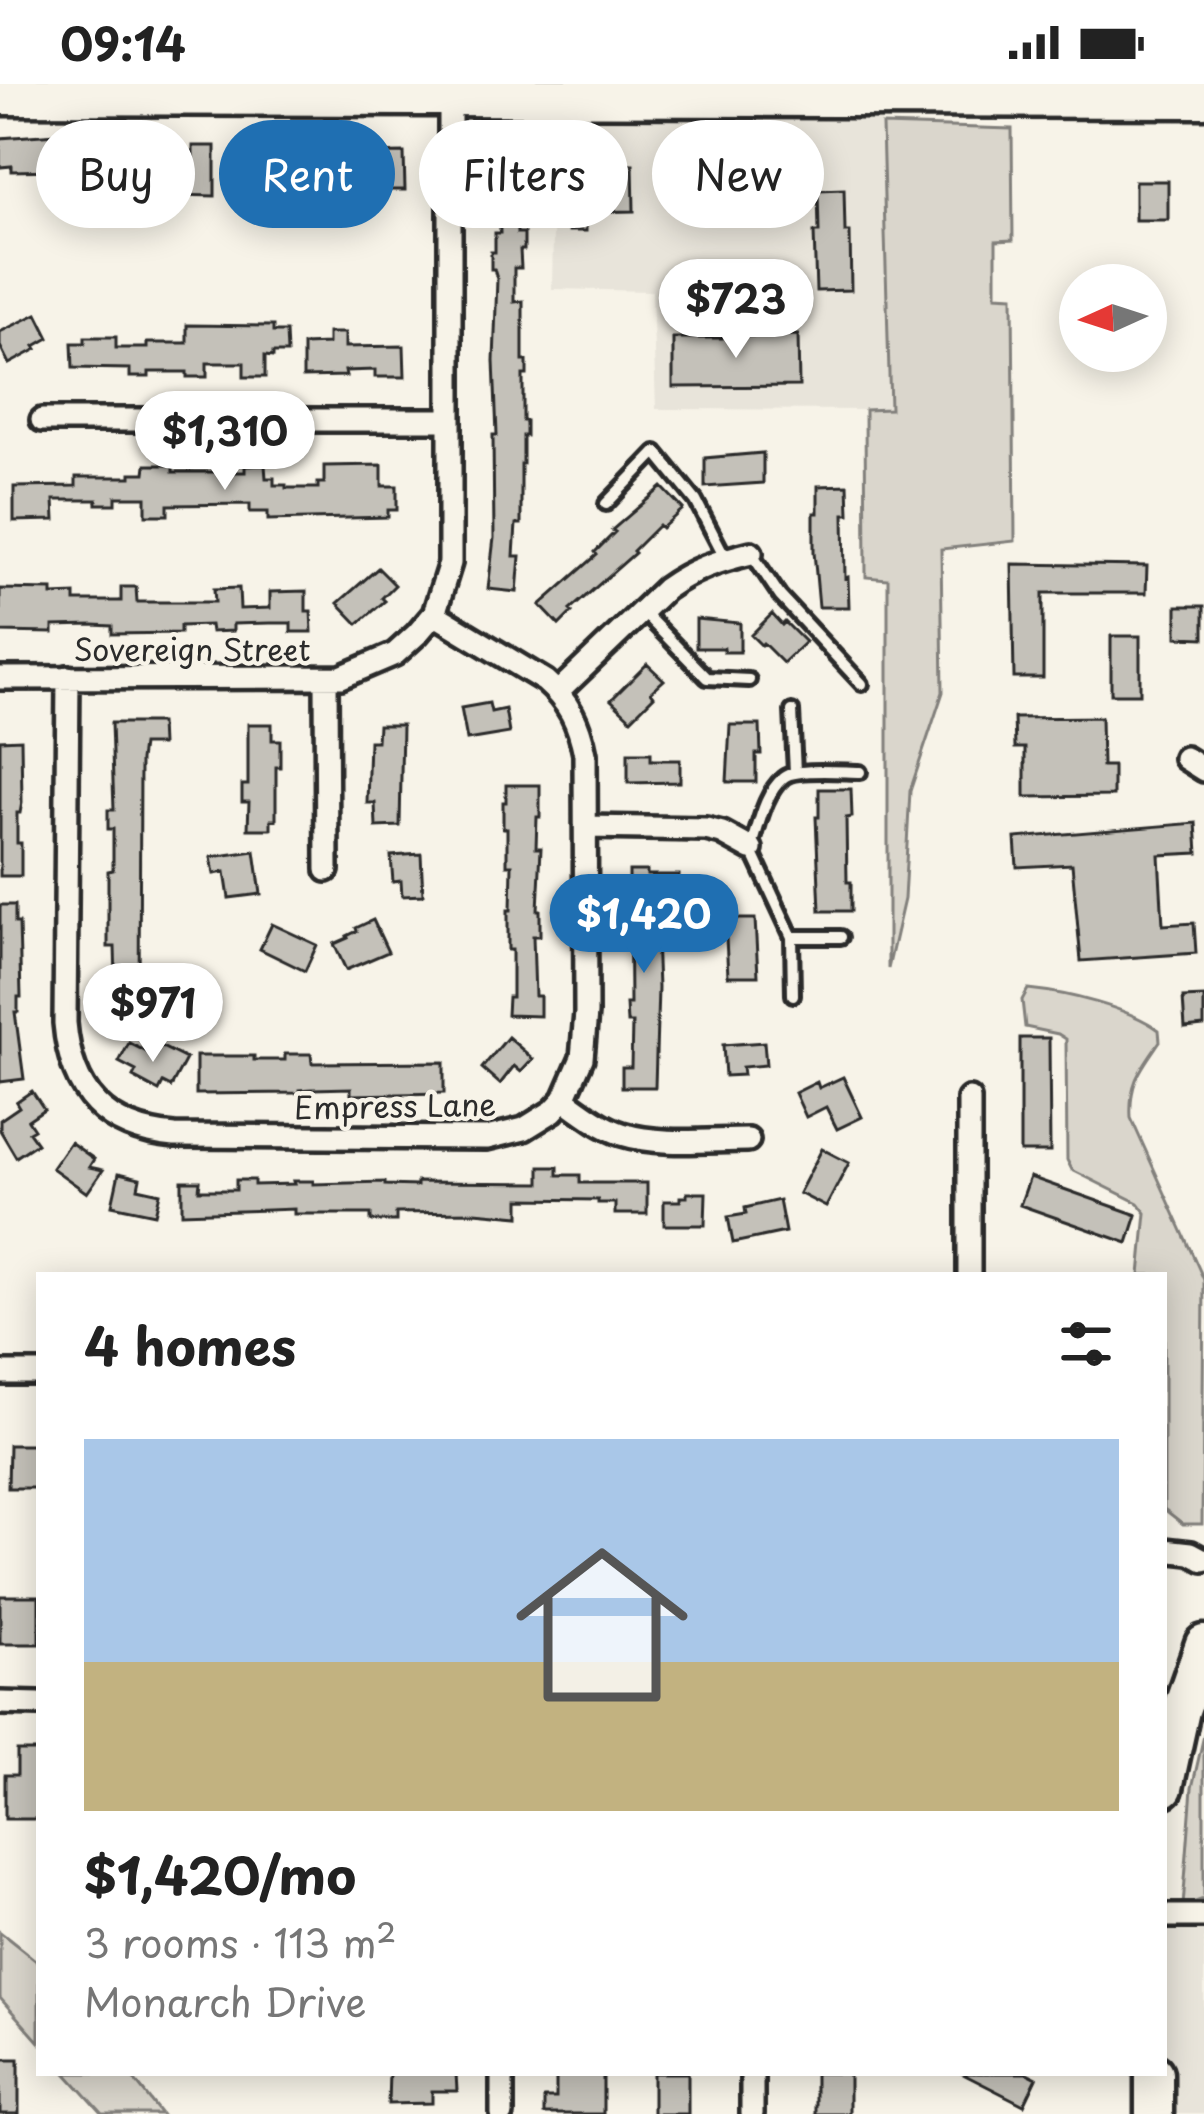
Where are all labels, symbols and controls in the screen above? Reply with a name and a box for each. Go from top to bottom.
text: 09:14 [60,8,186,76]
chip: Buy [36,120,195,228]
chip: Rent [219,120,395,228]
chip: Filters [419,120,628,228]
chip: New [652,120,824,228]
pin: $723 [665,259,807,361]
north arrow [1059,264,1167,372]
map controls [1059,264,1167,372]
text: $723 [686,268,786,327]
pin: $1,310 [127,391,323,493]
text: $1,310 [162,400,288,459]
street label: Sovereign Street [74,626,311,671]
pin: $1,420 [546,874,742,976]
text: $1,420 [577,883,711,942]
pin: $971 [82,963,224,1065]
text: $971 [110,972,196,1031]
street label: Empress Lane [293,1081,497,1129]
text: 4 homes [84,1306,296,1383]
icon: filters [1053,1311,1119,1377]
icon: home [494,1517,710,1733]
text: $1,420/mo [84,1835,356,1912]
text: 3 rooms · 113 m² [84,1912,397,1971]
text: Monarch Drive [84,1971,367,2030]

